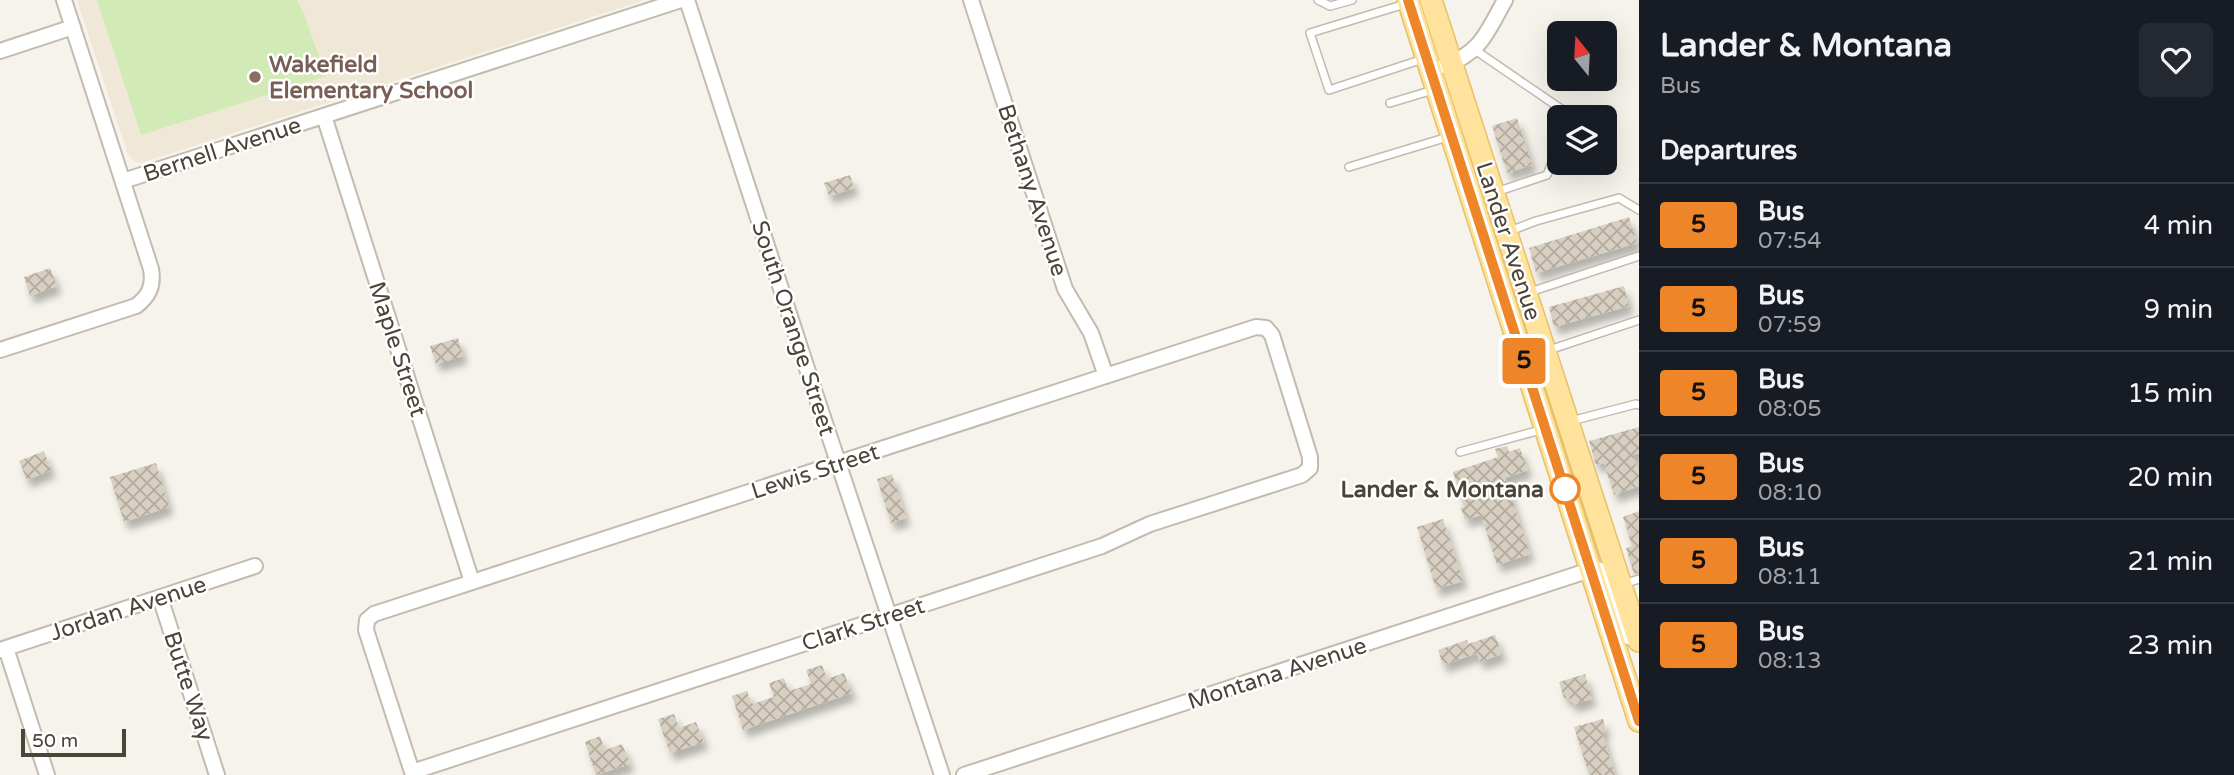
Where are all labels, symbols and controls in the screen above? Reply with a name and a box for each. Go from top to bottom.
north arrow [1547,21,1617,91]
map controls [1547,21,1617,175]
button: heart [2139,23,2213,97]
text: Lander & Montana [1660,26,1952,65]
place label: Wakefield Elementary School [269,51,473,105]
marker: Wakefield Elementary School [247,69,263,85]
text: Bus [1660,72,1701,100]
street label: Bethany Avenue [991,101,1073,280]
button: layers [1547,105,1617,175]
street label: Bernell Avenue [140,111,305,189]
text: Departures [1660,135,1797,166]
street label: Lander Avenue [1469,159,1547,324]
text: Bus [1758,196,1804,227]
text: 5 [1691,210,1706,239]
text: 4 min [2144,210,2213,241]
street label: South Orange Street [745,217,841,440]
text: 07:54 [1758,227,1822,255]
street label: Maple Street [362,278,432,420]
text: Bus [1758,280,1804,311]
text: 5 [1691,294,1706,323]
text: 9 min [2144,294,2213,325]
text: 07:59 [1758,311,1822,339]
line badge: 5 [1501,338,1547,384]
text: 5 [1516,346,1532,375]
text: Bus [1758,364,1804,395]
text: 5 [1691,378,1706,407]
text: 15 min [2127,378,2213,409]
text: 08:05 [1758,395,1822,423]
street label: Lewis Street [748,438,883,506]
text: Bus [1758,448,1804,479]
text: 5 [1691,462,1706,491]
text: 20 min [2127,462,2213,493]
marker: Lander & Montana [1550,474,1580,504]
place label: Lander & Montana [1340,476,1544,504]
text: 08:10 [1758,479,1822,507]
text: Bus [1758,532,1804,563]
text: 5 [1691,546,1706,575]
text: 21 min [2127,546,2213,577]
text: 08:11 [1758,563,1822,591]
street label: Jordan Avenue [47,570,210,647]
street label: Clark Street [798,592,929,658]
text: Bus [1758,616,1804,647]
street label: Butte Way [157,628,219,745]
text: 5 [1691,630,1706,659]
text: 23 min [2127,630,2213,661]
street label: Montana Avenue [1184,632,1370,716]
text: 08:13 [1758,647,1822,675]
scale bar [21,726,126,758]
text: 50 m [32,730,78,752]

